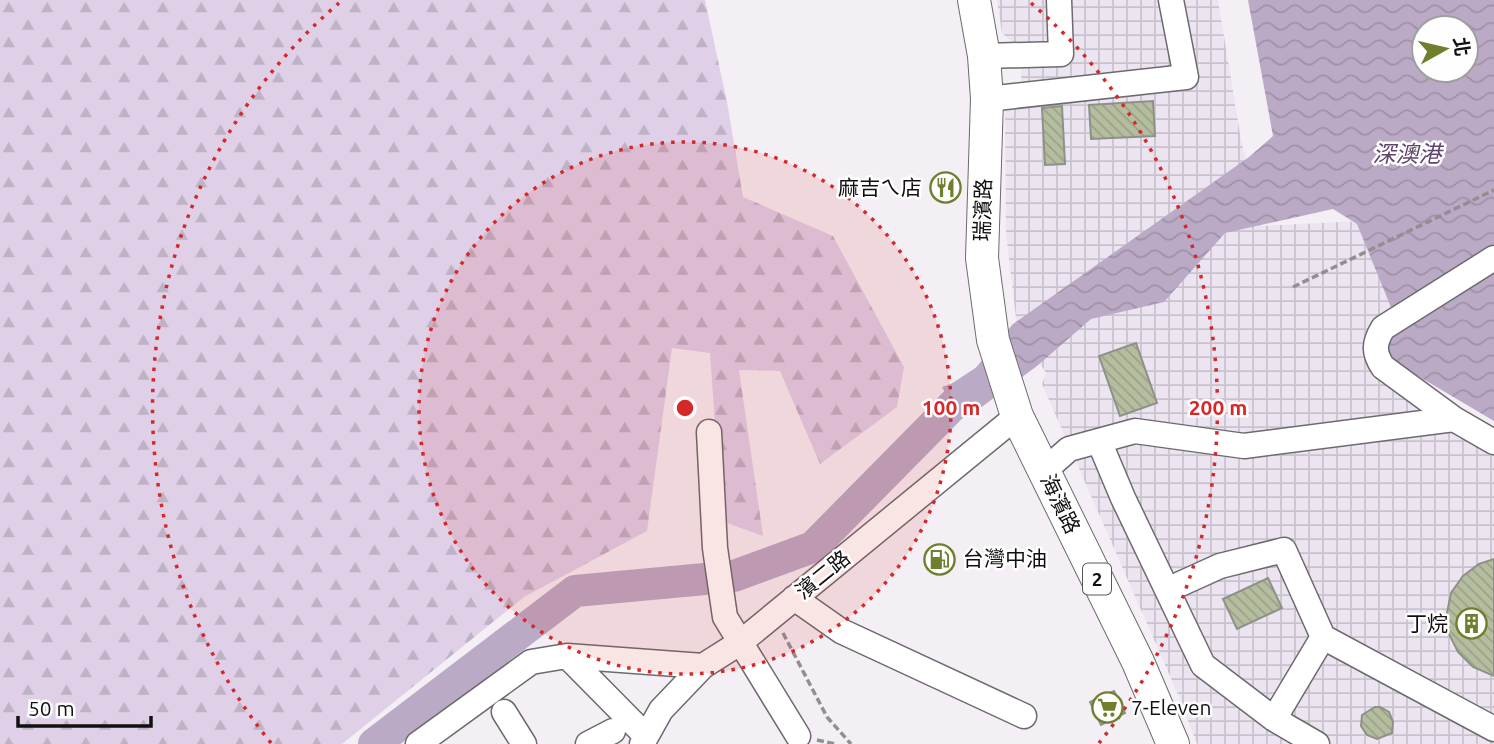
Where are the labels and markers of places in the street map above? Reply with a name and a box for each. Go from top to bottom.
restaurant icon: 麻吉ㄟ店 [928,171,962,205]
place label: 麻吉ㄟ店 [838,175,922,199]
centre of rings [673,396,697,420]
fuel station icon: 台灣中油 [923,542,957,576]
place label: 台灣中油 [963,546,1047,570]
building icon: 丁烷 [1454,607,1488,641]
place label: 丁烷 [1406,611,1448,635]
supermarket icon: 7-Eleven [1091,691,1125,725]
place label: 7-Eleven [1131,695,1212,719]

